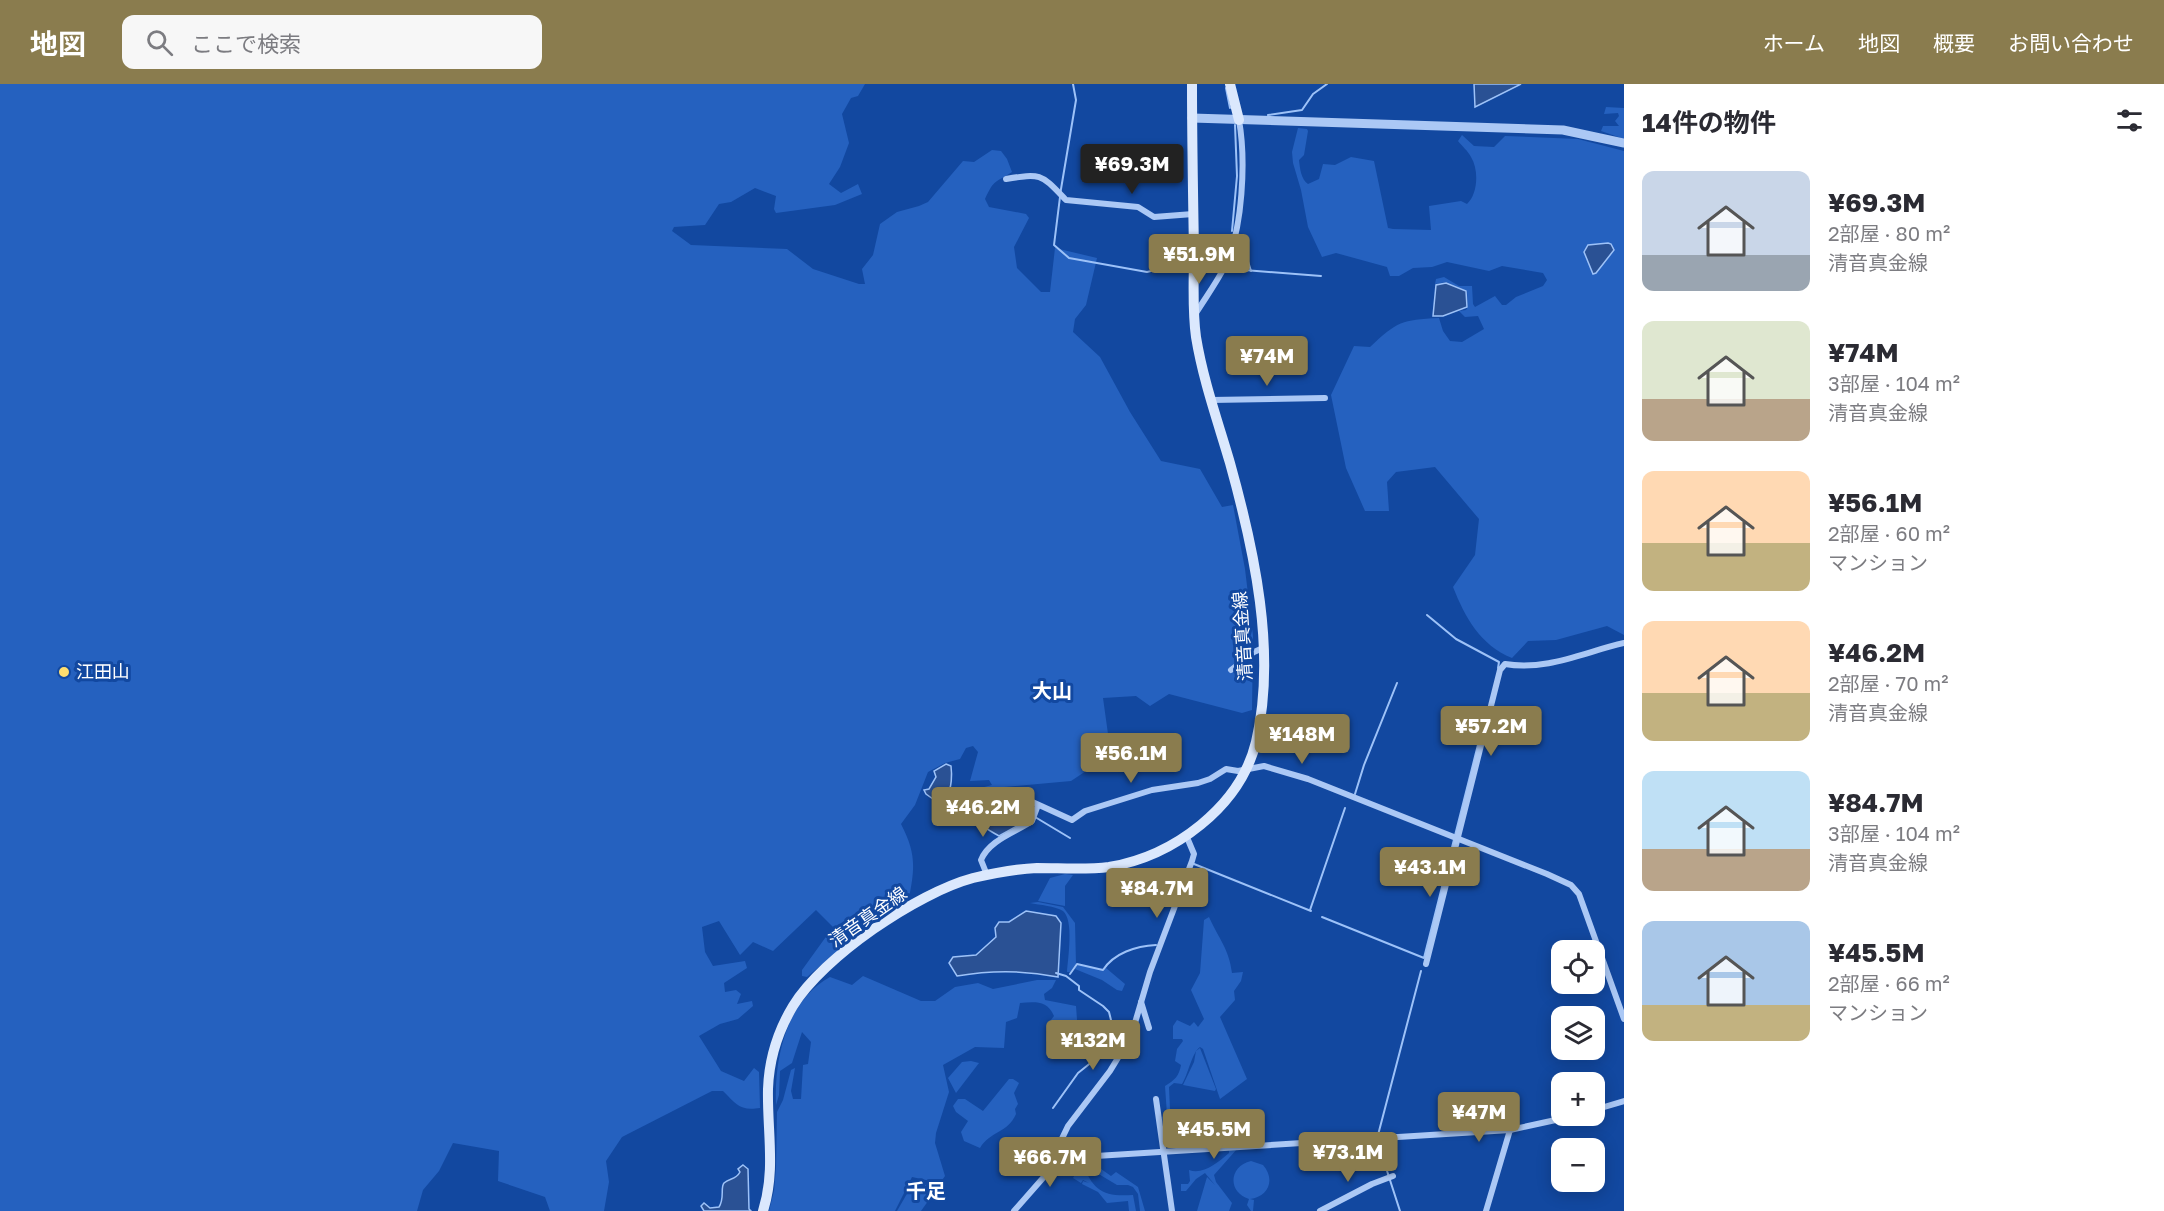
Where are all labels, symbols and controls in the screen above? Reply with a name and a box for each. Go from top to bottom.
search box [122,15,542,69]
icon: search [143,26,176,59]
text: 地図 [30,27,86,60]
text: ここで検索 [191,30,301,57]
text: ホーム [1763,30,1825,56]
text: 地図 [1858,30,1900,56]
text: 概要 [1933,30,1975,56]
text: お問い合わせ [2008,30,2134,56]
icon: filters [2113,104,2146,137]
text: 14件の物件 [1642,107,1776,138]
pin: ¥69.3M [1083,144,1181,195]
text: ¥69.3M [1095,151,1170,175]
text: ¥69.3M [1828,187,1926,218]
icon: home [1690,195,1762,267]
text: 2部屋 · 80 m² [1828,221,1950,245]
pin: ¥51.9M [1150,234,1248,285]
text: ¥51.9M [1163,241,1235,265]
text: 清音真金線 [1828,250,1928,274]
pin: ¥74M [1231,336,1303,387]
text: ¥74M [1828,337,1899,368]
text: ¥74M [1240,343,1294,367]
icon: home [1690,345,1762,417]
text: 3部屋 · 104 m² [1828,371,1960,395]
text: 清音真金線 [1828,400,1928,424]
text: ¥56.1M [1828,487,1922,518]
icon: home [1690,495,1762,567]
text: 2部屋 · 60 m² [1828,521,1950,545]
text: マンション [1828,550,1928,574]
street label: 清音真金線 [1228,590,1256,682]
text: ¥46.2M [1828,637,1925,668]
icon: home [1690,645,1762,717]
place label: 江田山 [76,660,130,682]
marker: 江田山 [57,665,71,679]
text: 2部屋 · 70 m² [1828,671,1949,695]
district label: 大山 [1032,678,1072,702]
text: 清音真金線 [1828,700,1928,724]
pin: ¥57.2M [1442,706,1540,757]
text: ¥57.2M [1455,713,1527,737]
pin: ¥148M [1260,714,1344,765]
text: ¥148M [1269,721,1335,745]
pin: ¥56.1M [1082,733,1180,784]
text: ¥56.1M [1095,740,1167,764]
pin: ¥46.2M [934,787,1032,838]
text: ¥84.7M [1828,787,1924,818]
text: ¥46.2M [946,794,1020,818]
icon: home [1690,795,1762,867]
text: 3部屋 · 104 m² [1828,821,1960,845]
pin: ¥43.1M [1381,847,1479,898]
text: 清音真金線 [1828,850,1928,874]
text: ¥43.1M [1394,854,1466,878]
pin: ¥84.7M [1108,868,1206,919]
text: ¥84.7M [1120,875,1194,899]
street label: 清音真金線 [824,881,911,951]
text: ¥45.5M [1828,937,1925,968]
map controls [1551,940,1605,1192]
button: locate [1551,940,1605,994]
icon: home [1690,945,1762,1017]
text: 2部屋 · 66 m² [1828,971,1950,995]
text: マンション [1828,1000,1928,1024]
button: layers [1551,1006,1605,1060]
pin: ¥132M [1051,1020,1135,1071]
text: ¥132M [1060,1027,1126,1051]
button: + [1551,1072,1605,1126]
pin: ¥47M [1443,1092,1515,1143]
text: ¥47M [1452,1099,1506,1123]
pin: ¥45.5M [1165,1109,1263,1160]
text: ¥45.5M [1177,1116,1251,1140]
pin: ¥73.1M [1299,1132,1397,1183]
pin: ¥66.7M [1001,1137,1099,1188]
button: − [1551,1138,1605,1192]
text: ¥73.1M [1313,1139,1383,1163]
text: ¥66.7M [1013,1144,1087,1168]
district label: 千足 [906,1178,946,1202]

